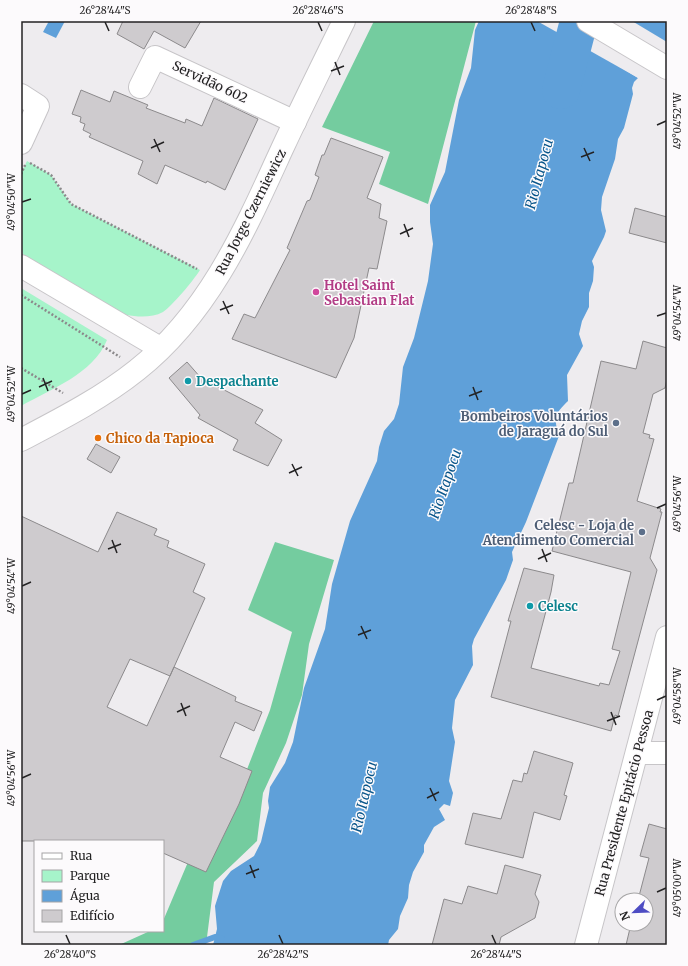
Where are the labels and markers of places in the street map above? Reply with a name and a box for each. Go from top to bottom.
place label: Hotel Saint Sebastian Flat [324,277,415,309]
marker: Hotel Saint Sebastian Flat [311,287,321,297]
place label: Despachante [196,373,279,390]
marker: Despachante [183,376,193,386]
place label: Bombeiros Voluntários de Jaraguá do Sul [461,408,608,440]
marker: Bombeiros Voluntários de Jaraguá do Sul [611,418,621,428]
place label: Chico da Tapioca [106,430,214,447]
marker: Chico da Tapioca [93,433,103,443]
place label: Celesc - Loja de Atendimento Comercial [482,517,634,549]
marker: Celesc - Loja de Atendimento Comercial [637,527,647,537]
place label: Celesc [538,598,578,615]
marker: Celesc [525,601,535,611]

